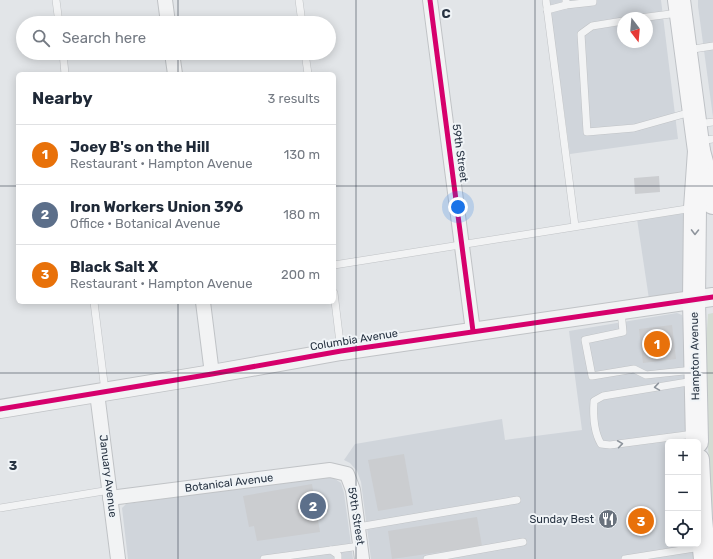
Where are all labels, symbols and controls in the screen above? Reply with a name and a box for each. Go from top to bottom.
text: C [441,6,451,21]
north arrow [617,12,653,48]
search box [16,16,336,60]
icon: search [30,27,52,49]
text: Search here [62,29,146,47]
text: Nearby [32,88,93,108]
text: 3 results [268,91,320,106]
street label: 59th Street [449,123,471,184]
text: Joey B's on the Hill [70,138,210,156]
text: 1 [42,147,48,162]
text: 130 m [284,147,320,162]
text: Restaurant · Hampton Avenue [70,156,252,171]
your location [448,197,468,217]
text: Iron Workers Union 396 [70,198,243,216]
text: 2 [41,207,49,222]
text: 180 m [283,207,320,222]
text: Office · Botanical Avenue [70,216,220,231]
one-way arrow [691,229,699,235]
text: Black Salt X [70,258,158,276]
text: 3 [41,267,49,282]
text: 200 m [281,267,320,282]
text: Restaurant · Hampton Avenue [70,276,252,291]
street label: Hampton Avenue [688,312,702,400]
street label: Columbia Avenue [309,327,399,353]
pin: 1 [644,329,670,359]
one-way arrow [654,382,660,391]
street label: January Avenue [96,434,120,518]
map controls [665,439,701,547]
button: + [665,439,701,475]
one-way arrow [617,440,623,449]
text: 3 [9,458,18,473]
street label: Botanical Avenue [184,471,274,495]
button: − [665,475,701,511]
street label: 59th Street [345,486,367,547]
pin: 2 [300,491,326,521]
pin: 3 [628,506,654,536]
restaurant icon: Sunday Best [597,508,619,530]
button: locate [665,511,701,547]
place label: Sunday Best [529,513,595,526]

